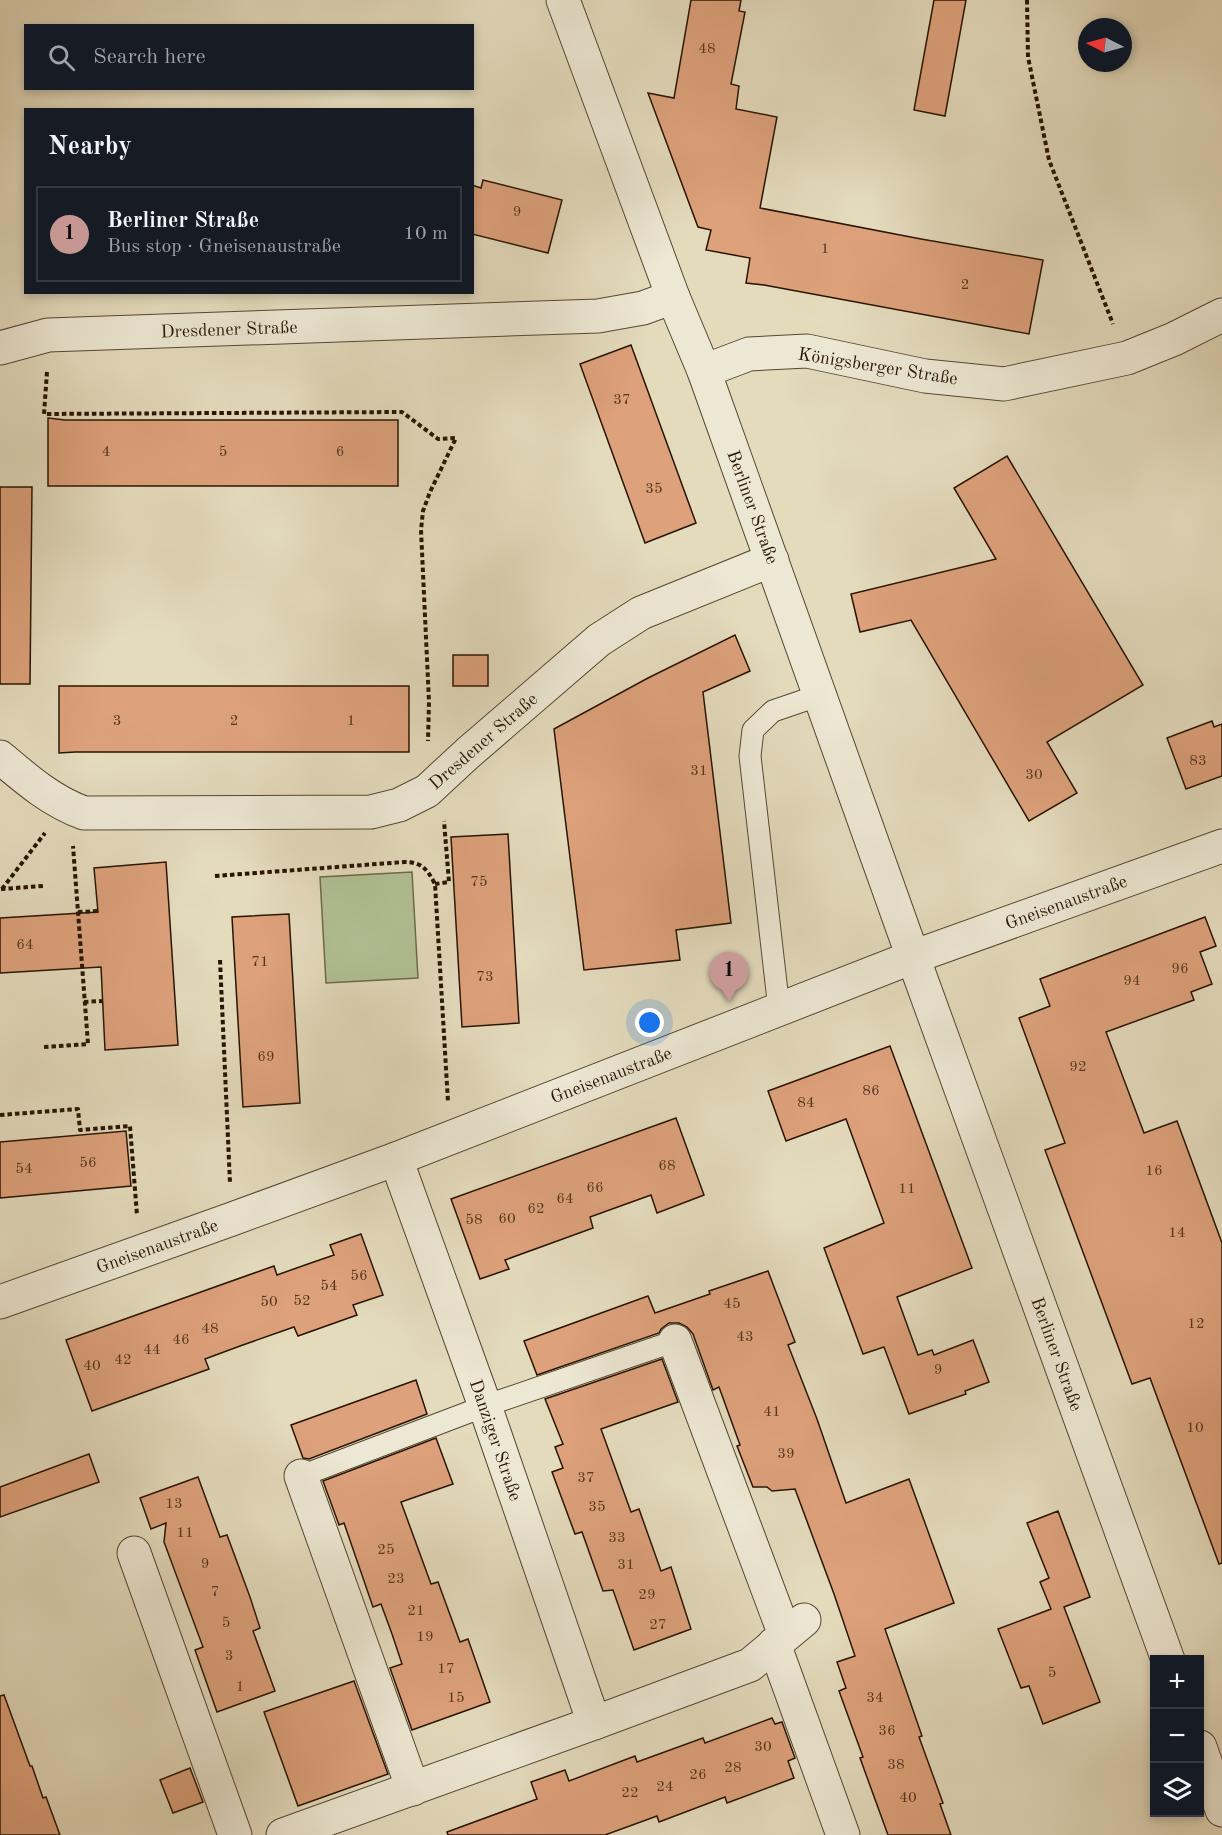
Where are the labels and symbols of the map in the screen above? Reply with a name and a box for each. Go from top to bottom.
north arrow [1078,18,1132,72]
house number: 48 [698,42,716,57]
house number: 9 [513,205,521,220]
house number: 1 [821,242,829,257]
house number: 2 [961,278,969,293]
street label: Dresdener Straße [160,319,298,341]
street label: Königsberger Straße [797,345,959,389]
house number: 37 [613,393,631,408]
house number: 4 [102,445,110,460]
house number: 5 [219,445,227,460]
house number: 6 [336,445,344,460]
street label: Berliner Straße [723,448,781,567]
house number: 35 [645,482,663,497]
street label: Dresdener Straße [426,690,541,794]
house number: 3 [113,714,121,729]
house number: 2 [230,714,238,729]
house number: 1 [347,714,355,729]
house number: 83 [1189,754,1207,769]
house number: 31 [690,764,708,779]
house number: 30 [1025,768,1043,783]
street label: Gneisenaustraße [1003,873,1130,933]
house number: 75 [470,875,488,890]
house number: 64 [16,938,34,953]
pin: 1 [710,952,748,1002]
house number: 71 [251,955,269,970]
house number: 96 [1171,962,1189,977]
house number: 73 [476,970,494,985]
house number: 94 [1123,974,1141,989]
your location [635,1008,664,1037]
street label: Gneisenaustraße [548,1045,674,1107]
house number: 69 [257,1050,275,1065]
house number: 92 [1069,1060,1087,1075]
house number: 86 [862,1084,880,1099]
house number: 84 [797,1096,815,1111]
house number: 56 [79,1156,97,1171]
house number: 68 [658,1159,676,1174]
house number: 54 [15,1162,33,1177]
house number: 16 [1145,1164,1163,1179]
house number: 66 [586,1181,604,1196]
house number: 11 [898,1182,916,1197]
house number: 64 [556,1192,574,1207]
house number: 62 [527,1202,545,1217]
house number: 60 [498,1212,516,1227]
house number: 58 [465,1213,483,1228]
street label: Gneisenaustraße [94,1217,221,1277]
house number: 14 [1168,1226,1186,1241]
house number: 56 [350,1269,368,1284]
house number: 54 [320,1279,338,1294]
house number: 52 [293,1294,311,1309]
house number: 50 [260,1295,278,1310]
street label: Berliner Straße [1027,1295,1085,1414]
house number: 45 [723,1297,741,1312]
house number: 12 [1187,1317,1205,1332]
house number: 48 [201,1322,219,1337]
house number: 43 [736,1330,754,1345]
house number: 46 [172,1333,190,1348]
house number: 44 [143,1343,161,1358]
house number: 42 [114,1353,132,1368]
house number: 40 [83,1359,101,1374]
house number: 9 [934,1363,942,1378]
street label: Danziger Straße [466,1377,524,1503]
house number: 41 [763,1405,781,1420]
house number: 10 [1186,1421,1204,1436]
house number: 39 [777,1447,795,1462]
house number: 37 [577,1471,595,1486]
house number: 13 [165,1497,183,1512]
house number: 35 [588,1500,606,1515]
house number: 11 [176,1526,194,1541]
house number: 33 [608,1531,626,1546]
house number: 25 [377,1543,395,1558]
house number: 9 [201,1557,209,1572]
house number: 31 [617,1558,635,1573]
house number: 23 [387,1572,405,1587]
house number: 7 [211,1585,219,1600]
house number: 29 [638,1588,656,1603]
house number: 21 [407,1604,425,1619]
house number: 5 [222,1616,230,1631]
house number: 27 [649,1618,667,1633]
house number: 19 [416,1630,434,1645]
house number: 3 [225,1649,233,1664]
house number: 17 [437,1662,455,1677]
house number: 5 [1048,1666,1056,1681]
house number: 1 [236,1680,244,1695]
house number: 15 [447,1691,465,1706]
house number: 34 [866,1691,884,1706]
house number: 36 [878,1724,896,1739]
house number: 30 [754,1740,772,1755]
house number: 38 [887,1758,905,1773]
house number: 28 [724,1761,742,1776]
house number: 26 [689,1768,707,1783]
house number: 24 [656,1780,674,1795]
house number: 22 [621,1786,639,1801]
house number: 40 [899,1791,917,1806]

